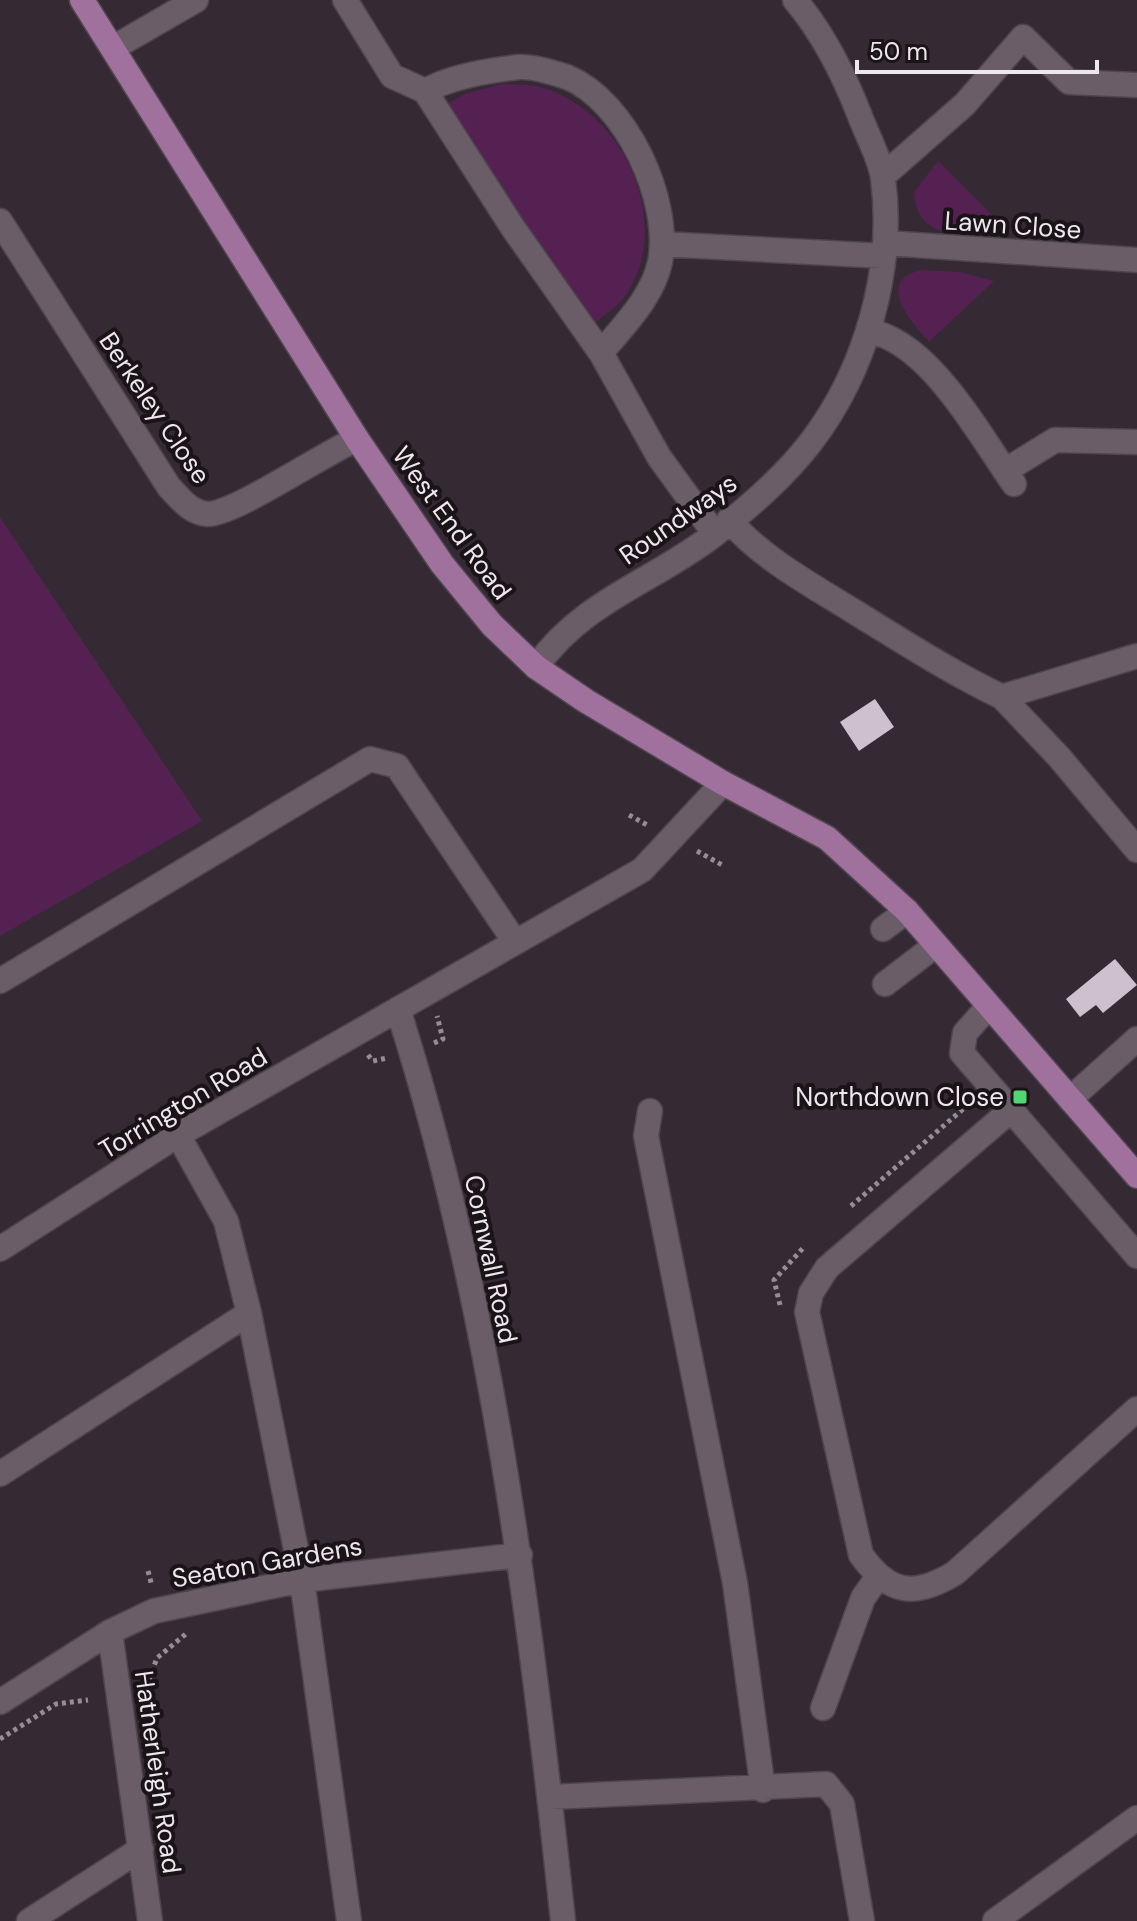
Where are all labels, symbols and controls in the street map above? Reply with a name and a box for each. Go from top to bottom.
scale bar [857,24,1097,74]
text: 50 m [869,36,928,67]
street label: Lawn Close [944,203,1082,247]
street label: Berkeley Close [92,325,218,491]
street label: West End Road [385,440,519,606]
street label: Roundways [613,466,743,572]
street label: Torrington Road [93,1039,273,1167]
place label: Northdown Close [795,1080,1004,1114]
marker: Northdown Close [1011,1088,1029,1106]
street label: Cornwall Road [457,1172,525,1346]
street label: Seaton Gardens [169,1529,365,1595]
street label: Hatherleigh Road [127,1668,189,1876]

